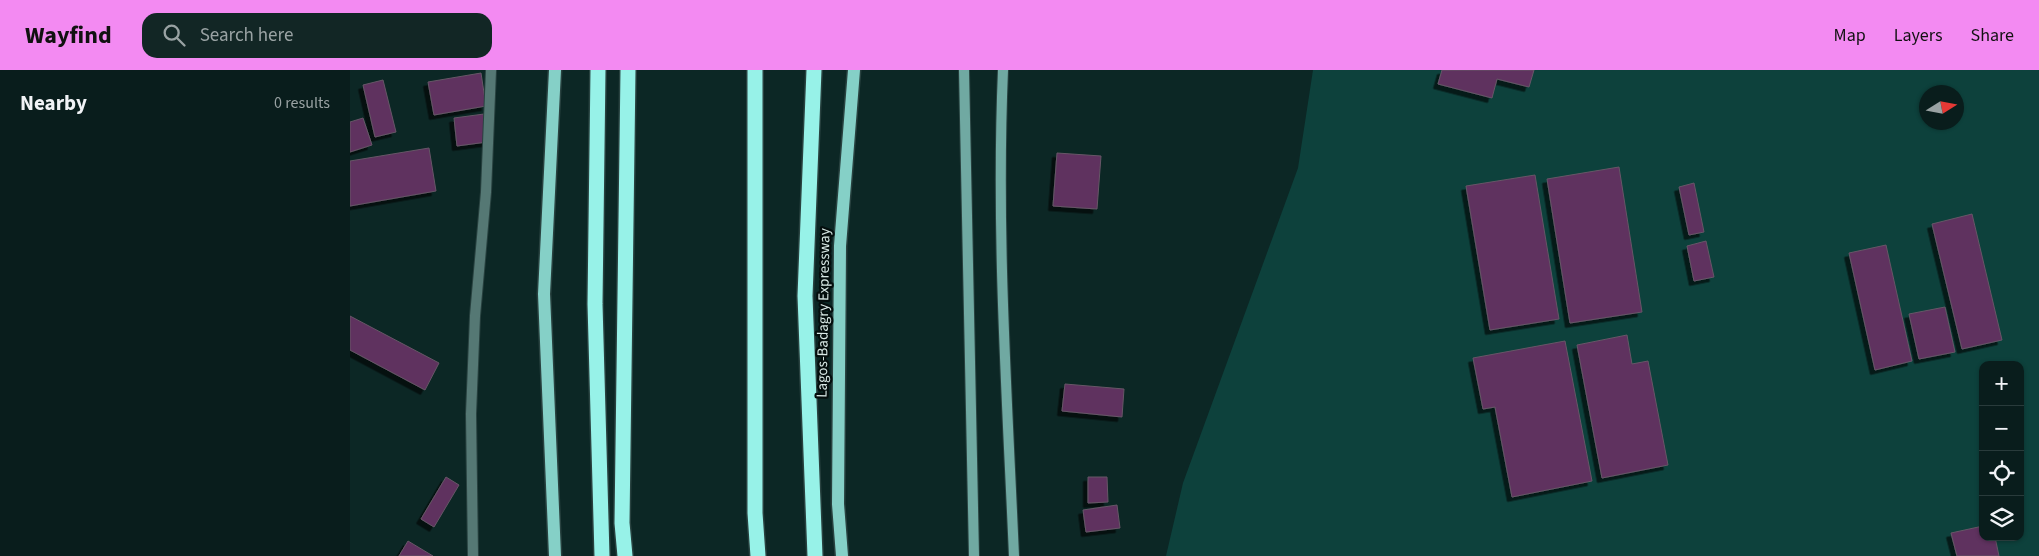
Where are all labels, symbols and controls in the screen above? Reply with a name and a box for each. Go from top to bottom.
search box [142,13,492,58]
text: Wayfind [25,18,112,53]
icon: search [160,21,188,49]
text: Search here [200,22,293,49]
text: Map [1834,23,1866,48]
text: Layers [1894,23,1943,48]
text: Share [1971,23,2014,48]
north arrow [1919,85,1964,130]
text: Nearby [20,88,87,118]
text: 0 results [274,92,330,114]
street label: Lagos-Badagry Expressway [812,228,835,398]
map controls [1979,361,2024,541]
button: + [1979,361,2024,406]
button: − [1979,406,2024,451]
button: locate [1979,451,2024,496]
button: layers [1979,496,2024,541]

